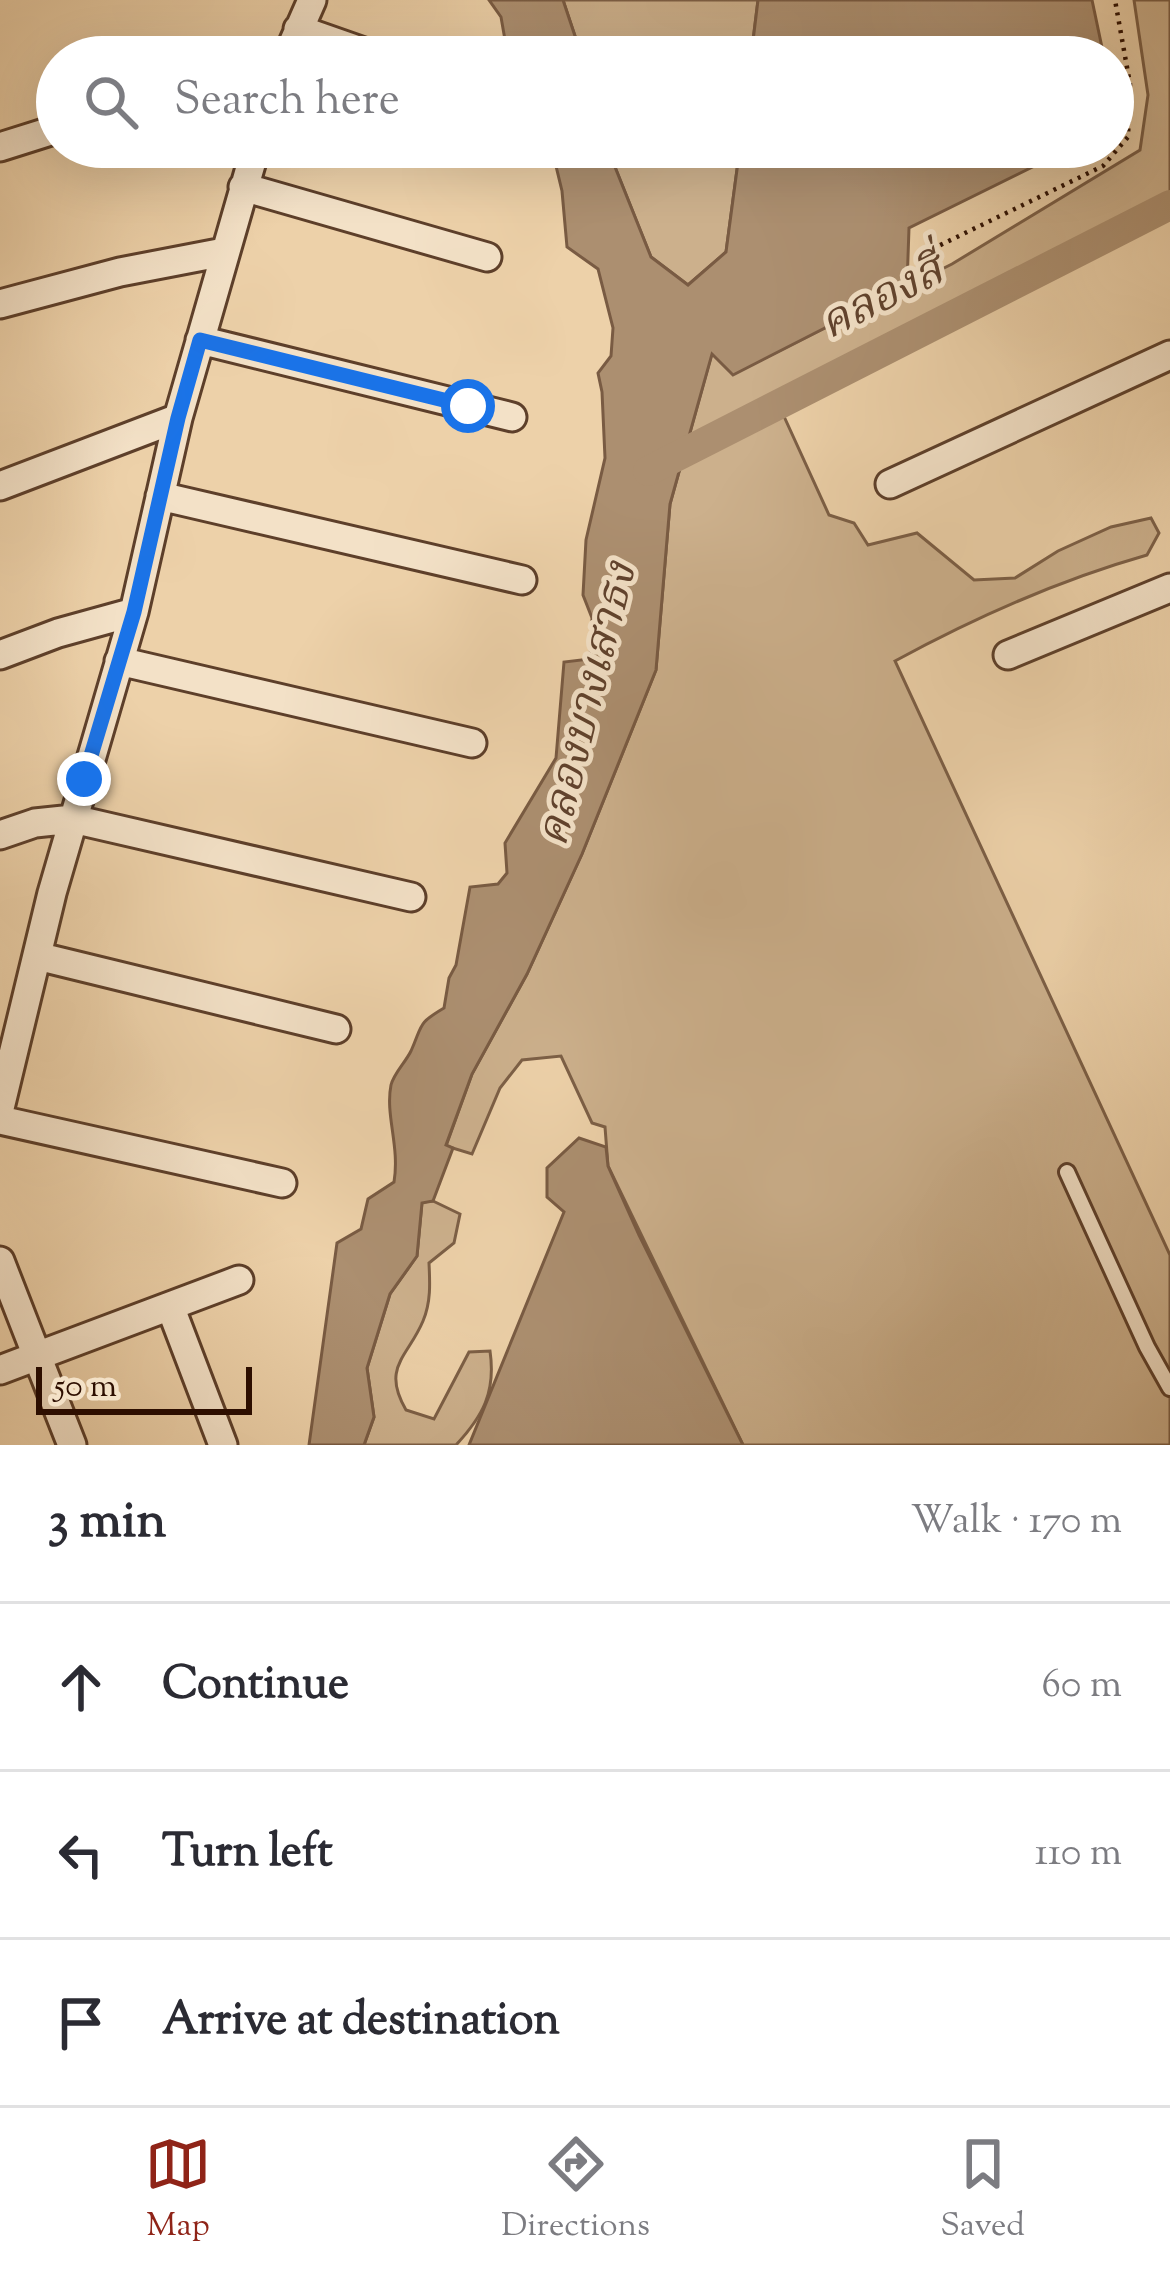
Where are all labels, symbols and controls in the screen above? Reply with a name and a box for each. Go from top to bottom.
search box [36,36,1134,168]
icon: search [78,69,144,135]
text: Search here [174,70,400,135]
water label: คลองสี่ [807,233,963,359]
route start [441,379,495,433]
water label: คลองบางเสาธง [523,555,657,854]
route end [57,752,111,806]
scale bar [36,1361,252,1414]
text: 50 m [54,1364,117,1412]
text: 3 min [48,1487,166,1560]
text: Walk · 170 m [911,1495,1122,1551]
icon: ahead [48,1654,114,1720]
text: Continue [162,1654,349,1719]
text: 60 m [1041,1659,1122,1715]
icon: left [48,1822,114,1888]
text: Turn left [162,1822,333,1887]
text: 110 m [1035,1827,1122,1883]
icon: arrive [48,1990,114,2056]
text: Arrive at destination [162,1990,560,2055]
tab: Map [145,2131,211,2251]
tab: Directions [501,2131,650,2251]
tab: Saved [940,2131,1025,2251]

